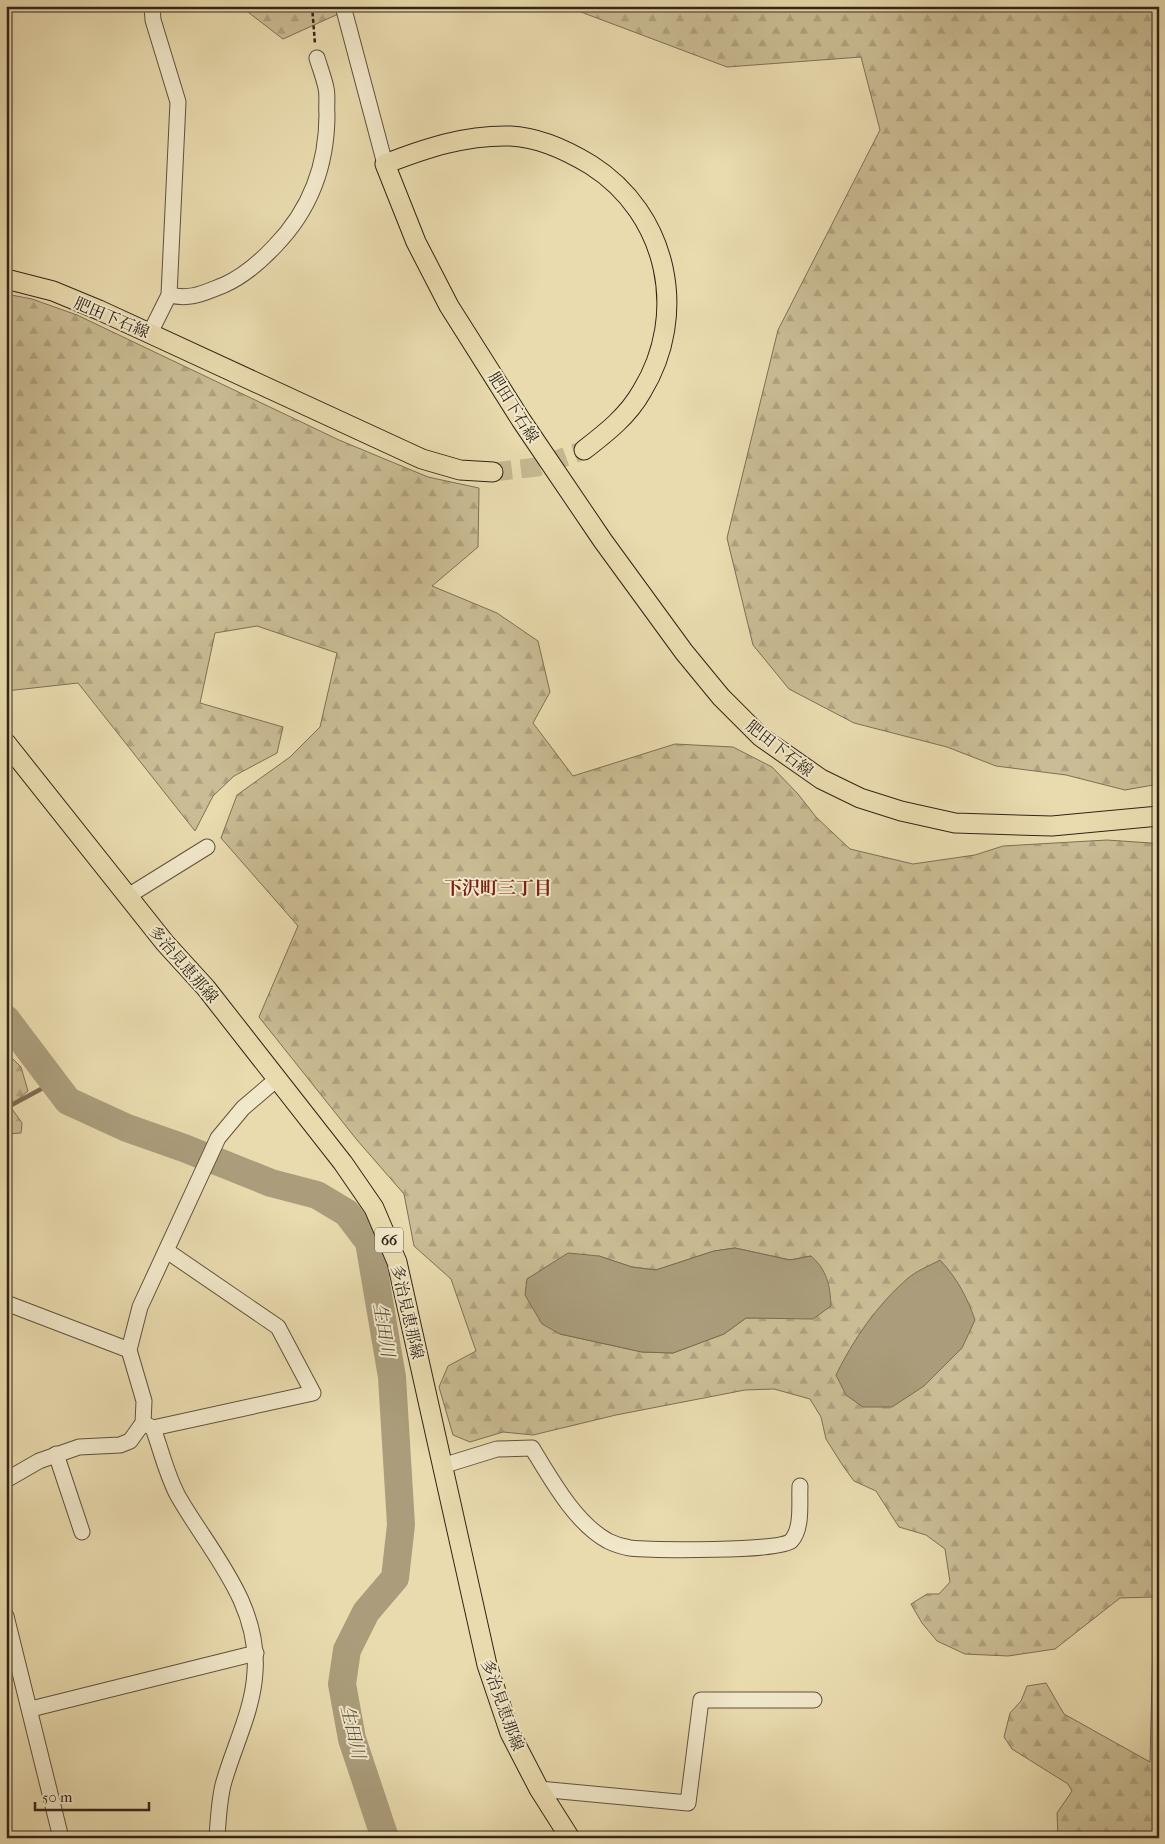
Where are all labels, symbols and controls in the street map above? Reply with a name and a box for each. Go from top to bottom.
street label: 肥田下石線 [71,293,152,342]
street label: 肥田下石線 [484,368,543,446]
street label: 肥田下石線 [742,716,817,781]
district label: 下沢町三丁目 [444,878,552,899]
street label: 多治見恵那線 [145,922,222,1007]
road number: 66 [375,1228,403,1252]
street label: 多治見恵那線 [387,1263,428,1361]
water label: 生田川 [369,1302,398,1360]
street label: 多治見恵那線 [477,1657,528,1754]
water label: 生田川 [336,1703,369,1763]
scale bar [35,1779,149,1811]
text: 50 m [42,1788,73,1806]

